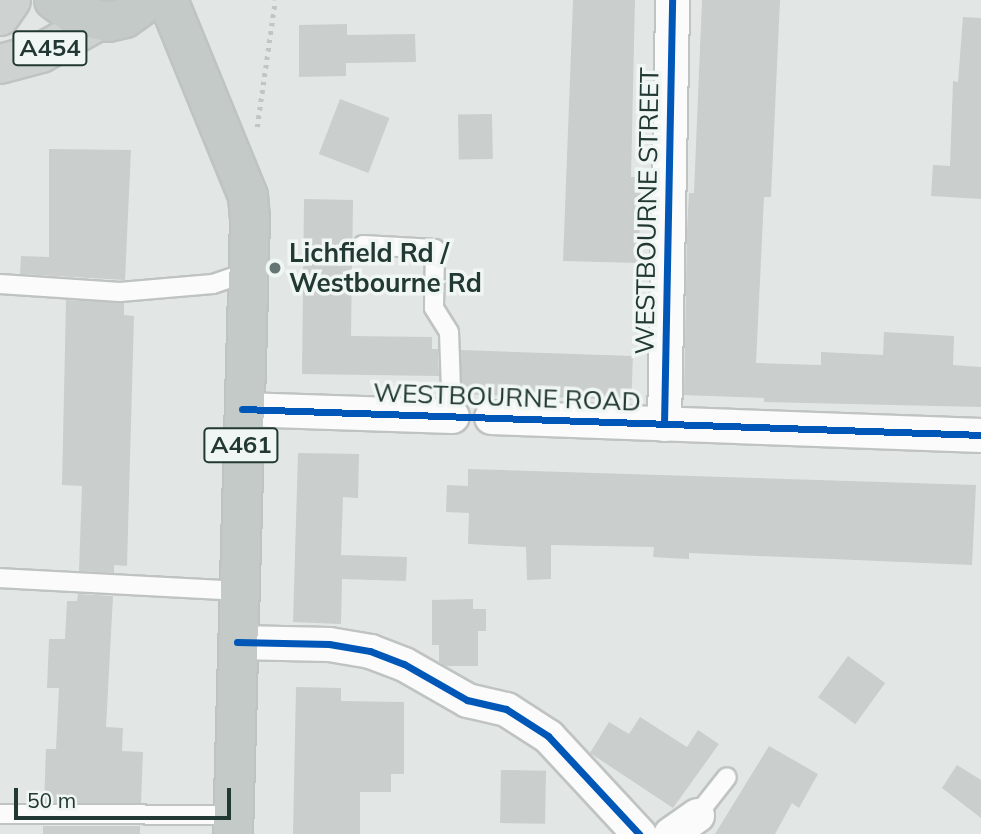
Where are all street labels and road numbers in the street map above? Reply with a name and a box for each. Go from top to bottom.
road number: A454 [12,28,88,68]
street label: WESTBOURNE STREET [629,67,665,355]
street label: WESTBOURNE ROAD [373,377,641,417]
road number: A461 [202,424,280,466]

